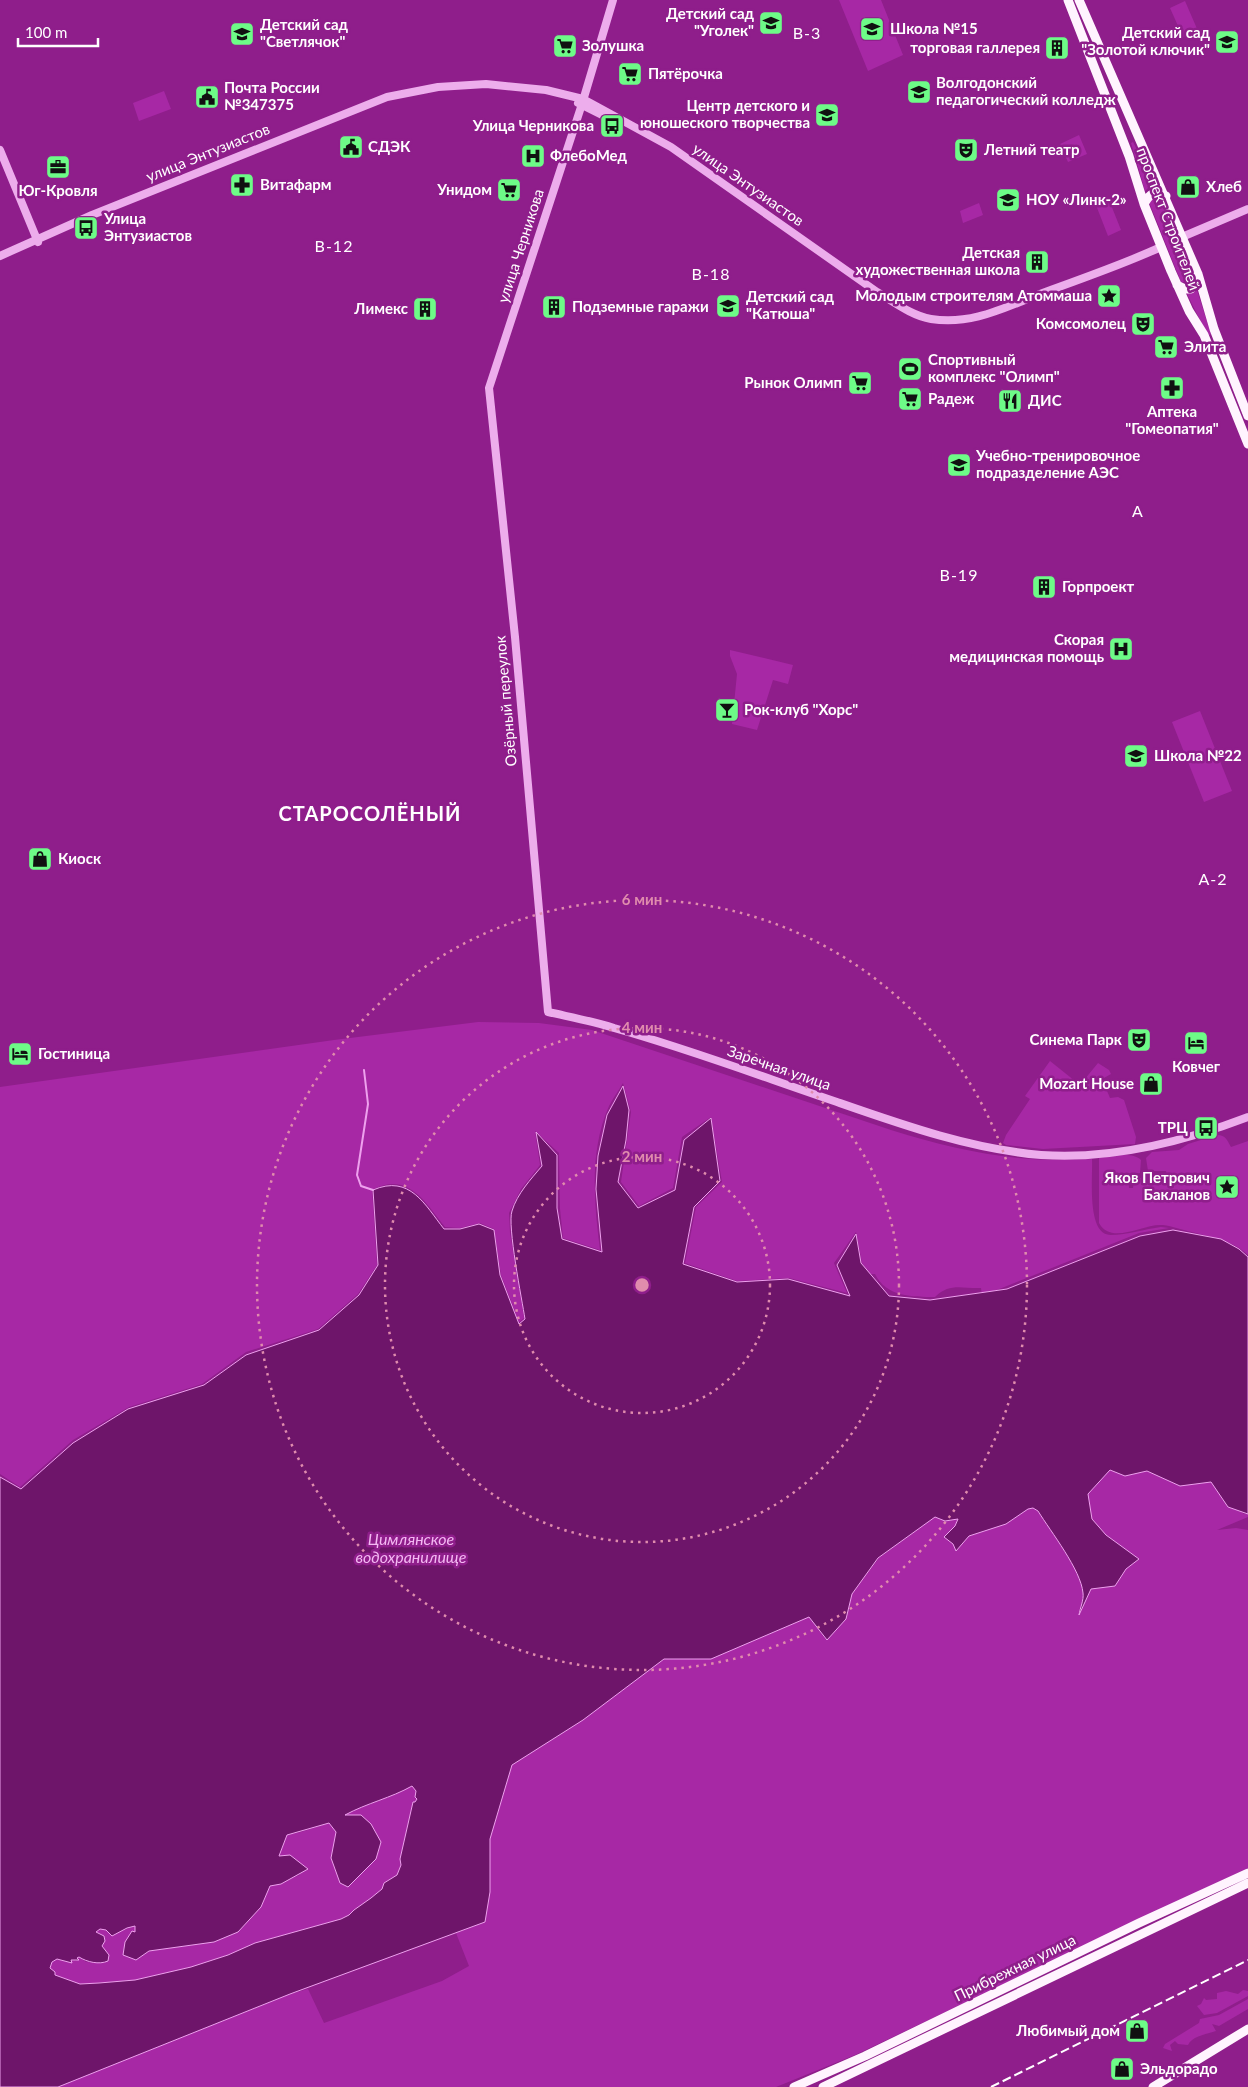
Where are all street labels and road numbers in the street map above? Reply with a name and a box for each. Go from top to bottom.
street label: улица Энтузиастов [143,119,272,185]
street label: улица Энтузиастов [689,139,808,229]
street label: проспект Строителей [1133,145,1204,293]
street label: улица Черникова [493,186,547,305]
street label: Озёрный переулок [490,635,520,767]
street label: Заречная улица [725,1041,833,1093]
street label: Прибрежная улица [951,1930,1078,2004]

